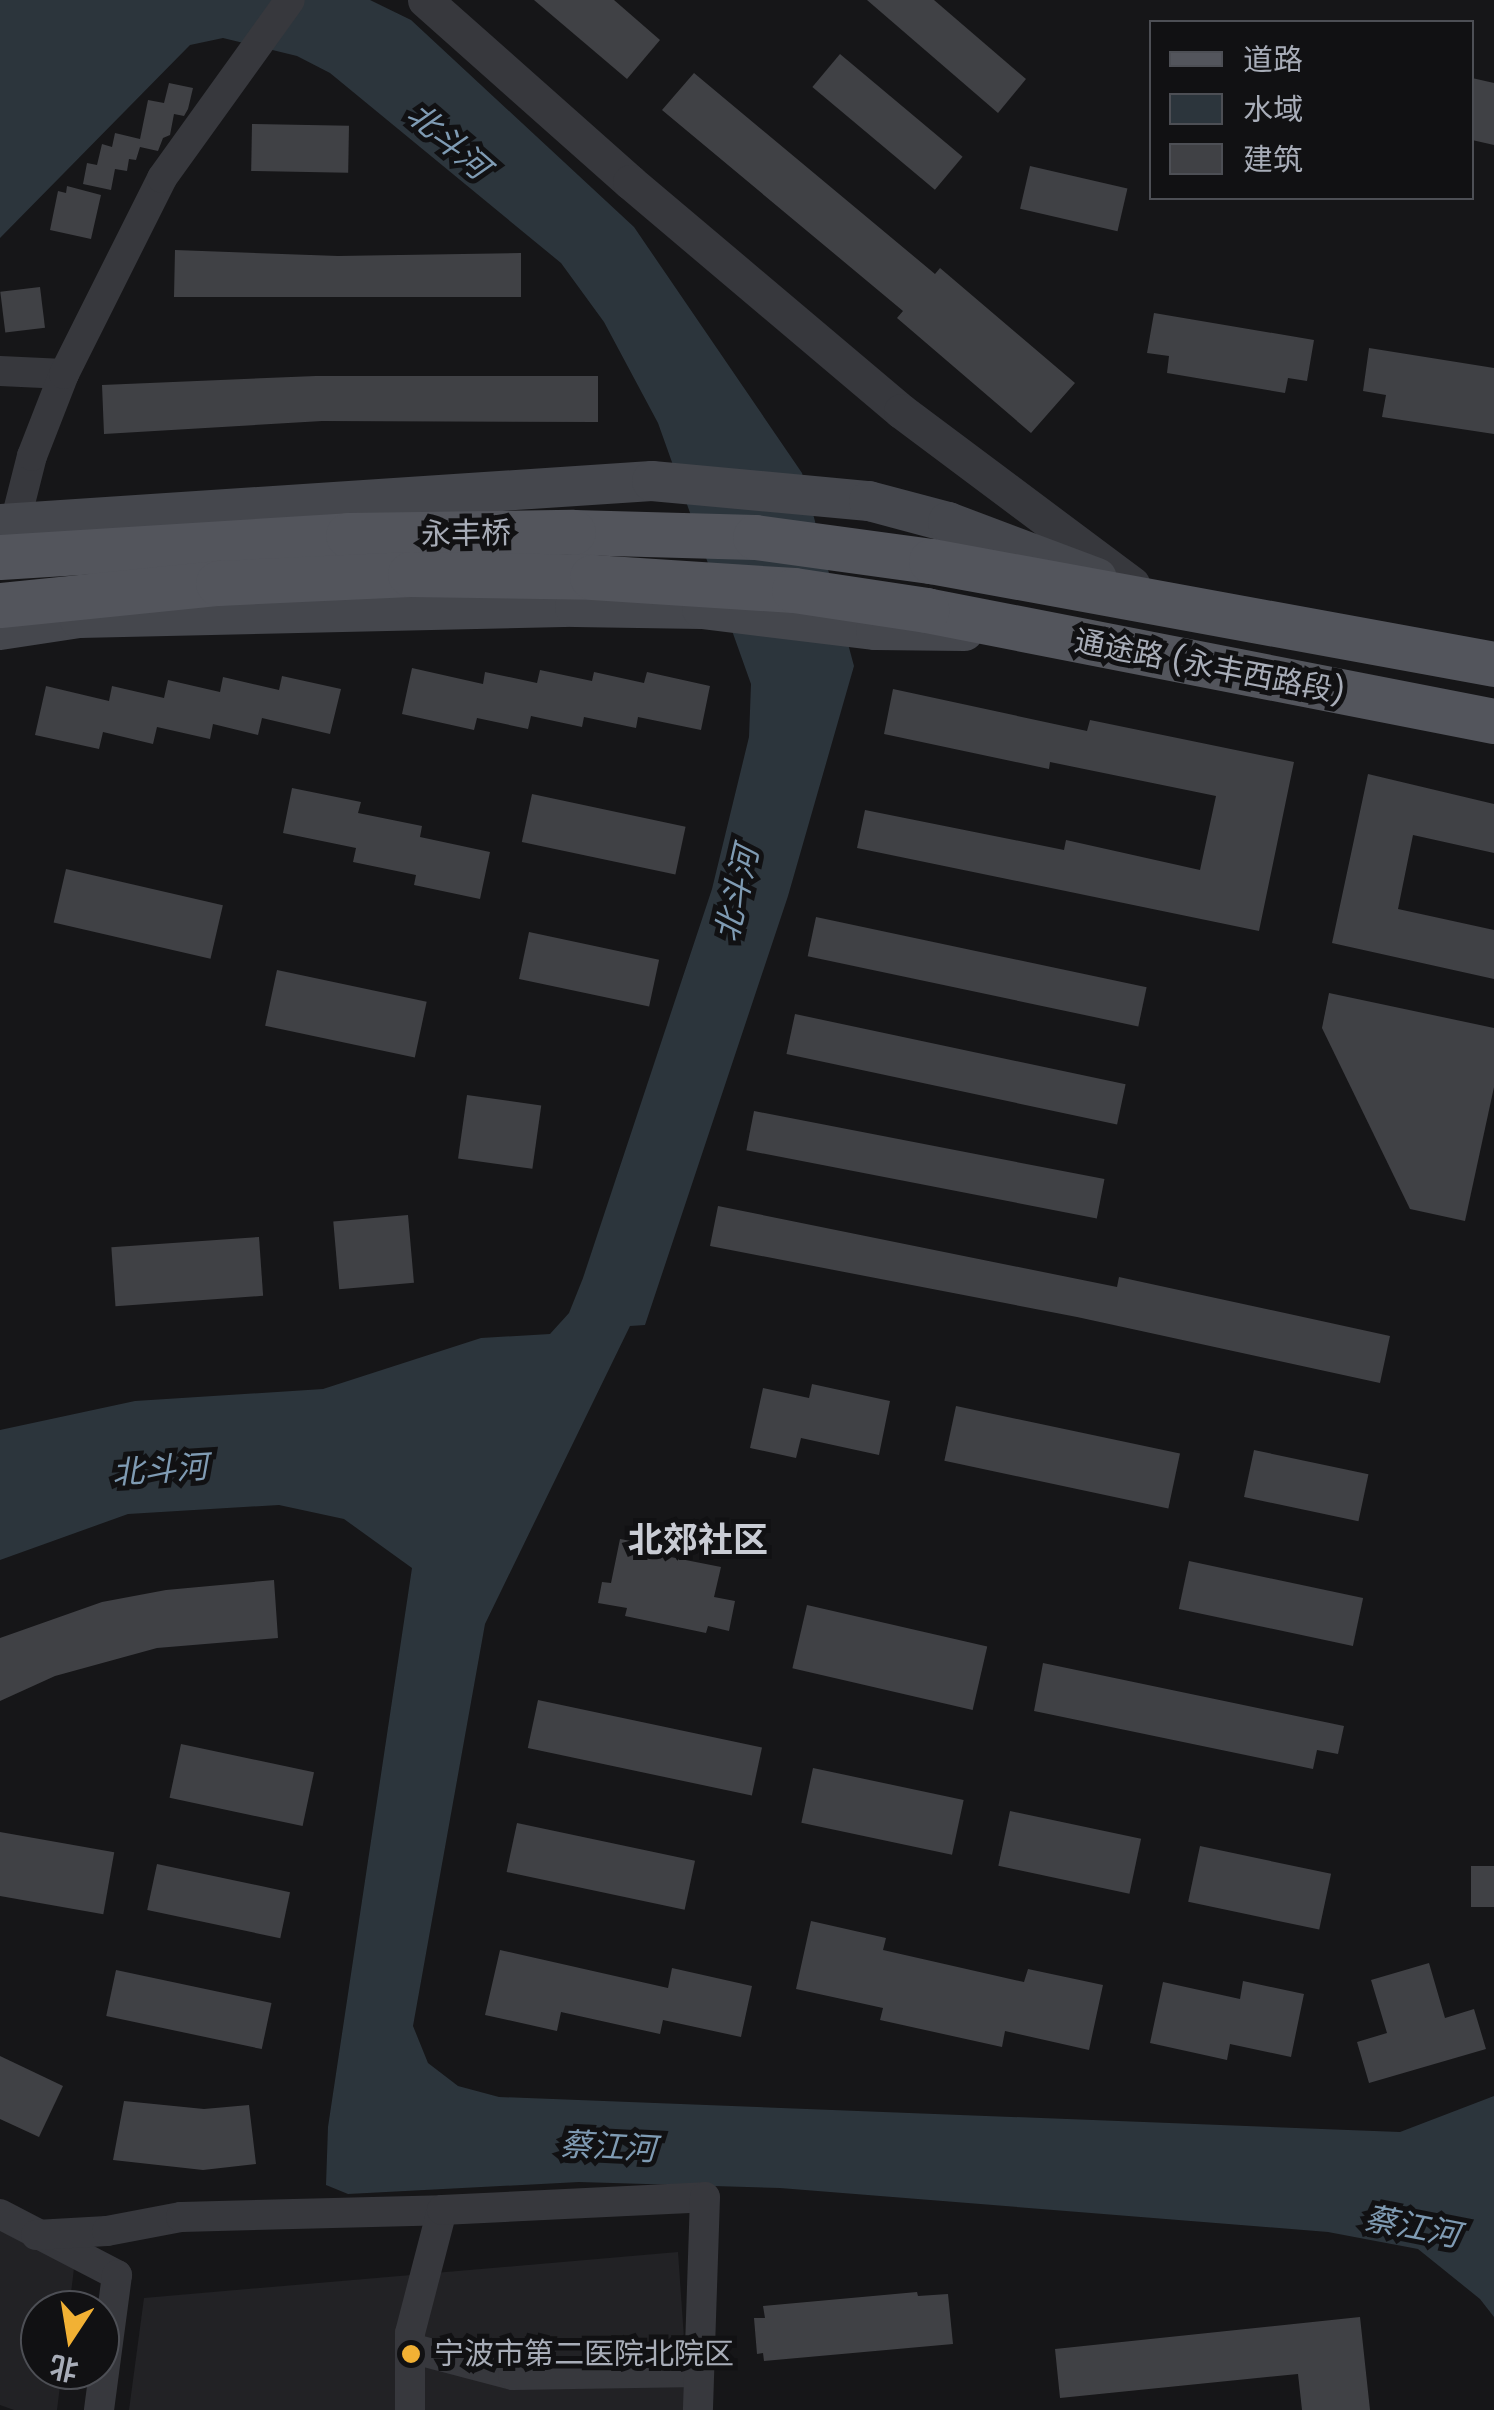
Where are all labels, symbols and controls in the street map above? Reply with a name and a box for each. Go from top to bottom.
legend [1149,20,1474,200]
text: 道路 [1243,38,1303,81]
text: 水域 [1243,88,1303,131]
water label: 北斗河 [399,95,497,187]
text: 建筑 [1243,138,1303,181]
street label: 永丰桥 [421,515,511,553]
street label: 通途路 (永丰西路段) [1071,623,1349,711]
water label: 北斗河 [707,843,767,945]
water label: 北斗河 [111,1447,209,1493]
district label: 北郊社区 [628,1519,768,1561]
water label: 蔡江河 [559,2125,657,2169]
water label: 蔡江河 [1361,2199,1463,2255]
north arrow [20,2290,120,2390]
place label: 宁波市第二医院北院区 [434,2336,734,2372]
marker: 宁波市第二医院北院区 [398,2341,424,2367]
text: 北 [46,2346,82,2390]

